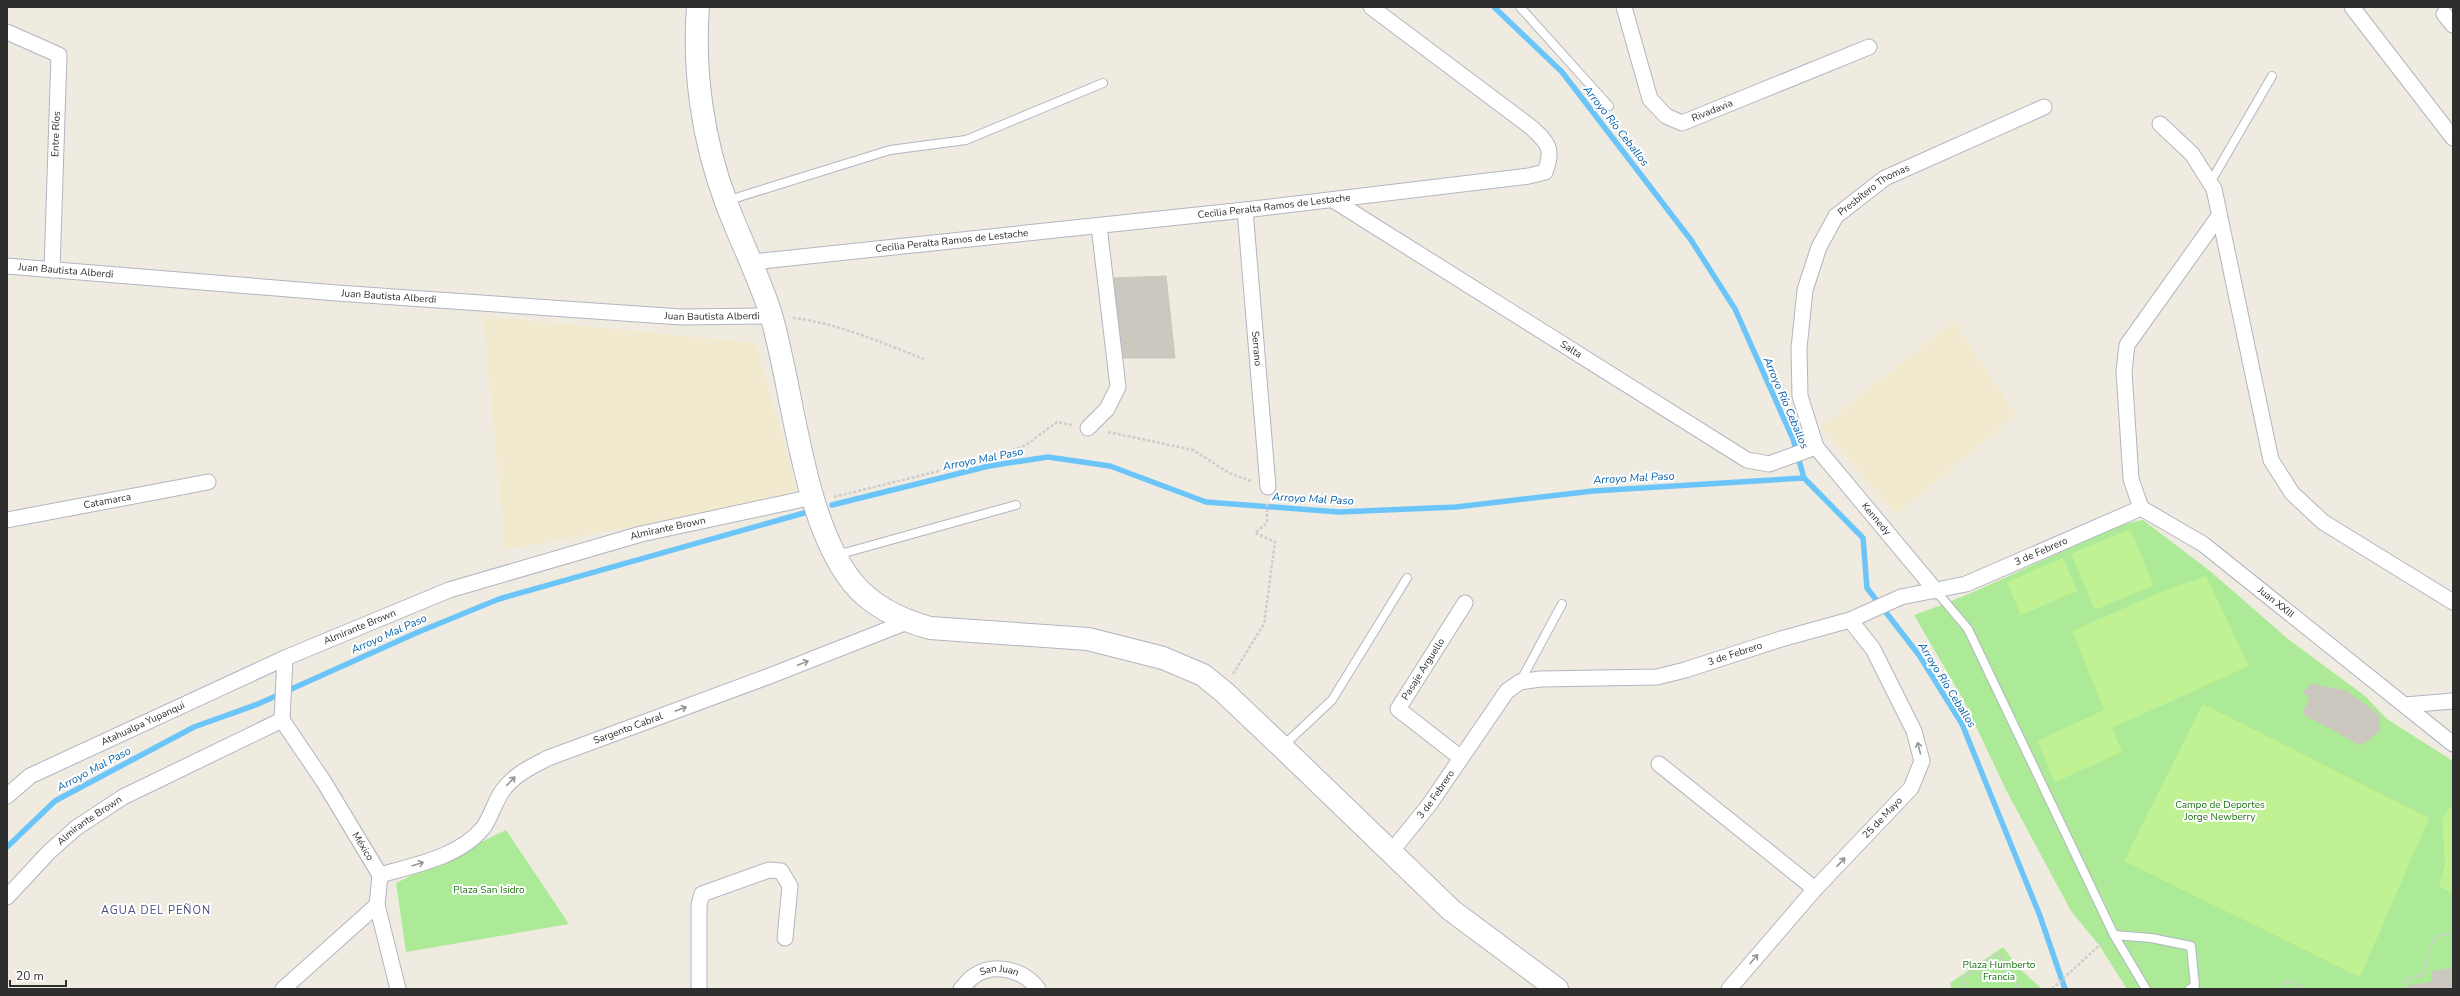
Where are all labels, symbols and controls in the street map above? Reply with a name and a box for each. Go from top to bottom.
water label: Arroyo Río Ceballos [1579,82,1652,169]
street label: Rivadavia [1689,96,1735,125]
street label: Entre Ríos [48,111,64,157]
street label: Presbítero Thomas [1835,161,1912,219]
street label: Cecilia Peralta Ramos de Lestache [1197,190,1351,222]
street label: Cecilia Peralta Ramos de Lestache [875,226,1029,256]
street label: Juan Bautista Alberdi [17,260,114,282]
street label: Juan Bautista Alberdi [340,286,437,307]
street label: Juan Bautista Alberdi [663,309,760,324]
street label: Serrano [1248,330,1265,367]
street label: Salta [1557,337,1584,362]
water label: Arroyo Río Ceballos [1760,354,1812,451]
water label: Arroyo Mal Paso [941,444,1025,474]
water label: Arroyo Mal Paso [1592,468,1675,488]
water label: Arroyo Mal Paso [1271,489,1354,509]
street label: Catamarca [82,490,132,512]
street label: Kennedy [1858,500,1894,539]
street label: Almirante Brown [628,513,707,544]
street label: 3 de Febrero [2012,534,2070,569]
street label: Juan XXIII [2254,583,2297,621]
street label: Almirante Brown [322,606,398,648]
water label: Arroyo Mal Paso [348,611,429,658]
street label: Pasaje Arguello [1398,635,1448,703]
street label: 3 de Febrero [1706,638,1765,669]
water label: Arroyo Río Ceballos [1914,639,1979,731]
one-way arrow [796,659,808,666]
street label: Atahualpa Yupanqui [99,698,187,749]
one-way arrow [675,704,687,712]
street label: Sargento Cabral [591,709,665,748]
one-way arrow [1914,742,1922,755]
water label: Arroyo Mal Paso [54,743,134,795]
street label: 3 de Febrero [1414,767,1458,822]
one-way arrow [506,776,516,786]
street label: Almirante Brown [54,793,125,849]
street label: 25 de Mayo [1859,794,1906,842]
park label: Campo de Deportes Jorge Newberry [2175,798,2265,824]
street label: México [349,829,377,864]
one-way arrow [1836,857,1846,867]
one-way arrow [411,860,424,867]
park label: Plaza San Isidro [453,883,525,897]
district label: AGUA DEL PEÑON [101,903,211,918]
one-way arrow [1750,954,1759,964]
park label: Plaza Humberto Francia [1963,958,2036,984]
scale bar [10,962,66,988]
street label: San Juan [977,962,1021,980]
text: 20 m [16,968,44,984]

